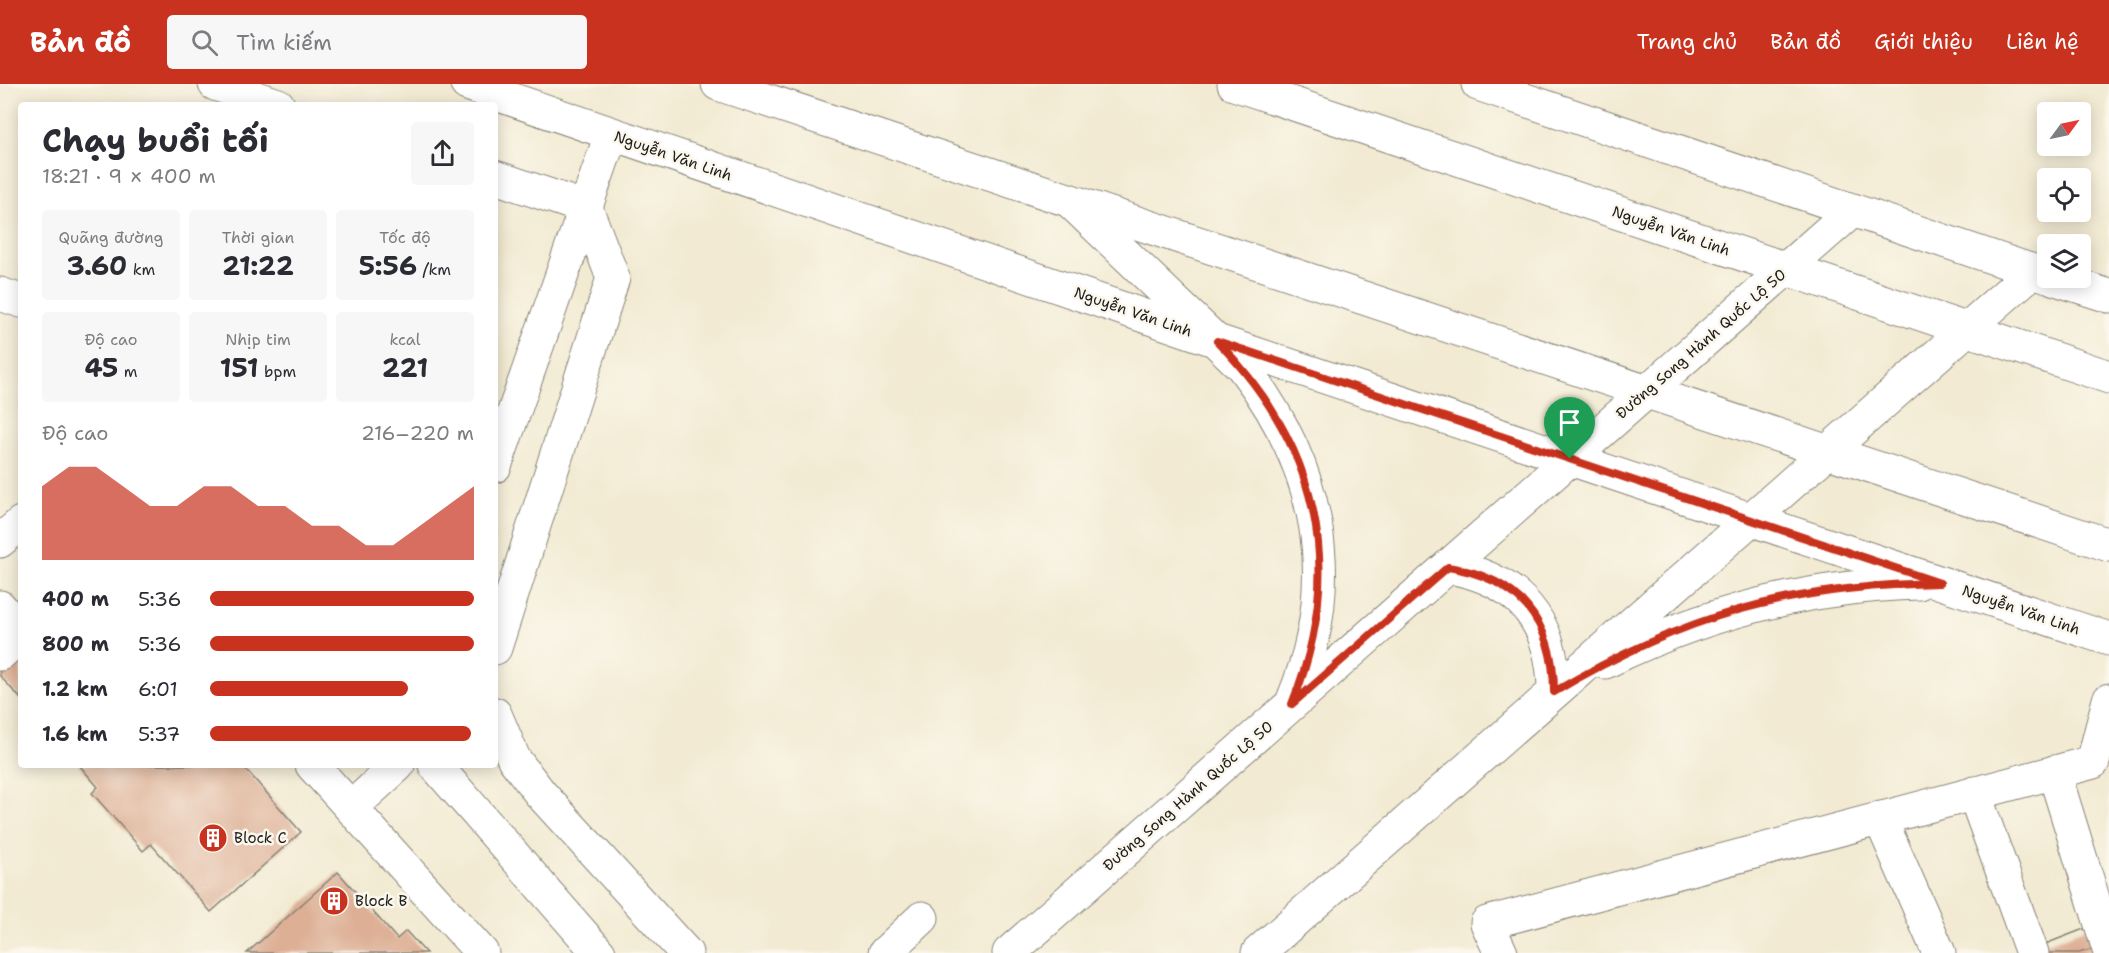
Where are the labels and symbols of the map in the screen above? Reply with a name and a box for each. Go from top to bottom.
north arrow [2037,102,2091,156]
street label: Nguyễn Văn Linh [611,126,735,186]
street label: Nguyễn Văn Linh [1609,201,1733,261]
street label: Đường Song Hành Quốc Lộ 50 [1612,264,1790,424]
street label: Nguyễn Văn Linh [1071,282,1195,342]
pin [1544,397,1595,459]
street label: Nguyễn Văn Linh [1959,580,2083,640]
street label: Đường Song Hành Quốc Lộ 50 [1099,716,1277,876]
building icon: Block C [197,822,229,854]
place label: Block C [234,828,287,848]
building icon: Block B [318,885,350,917]
place label: Block B [355,891,408,911]

